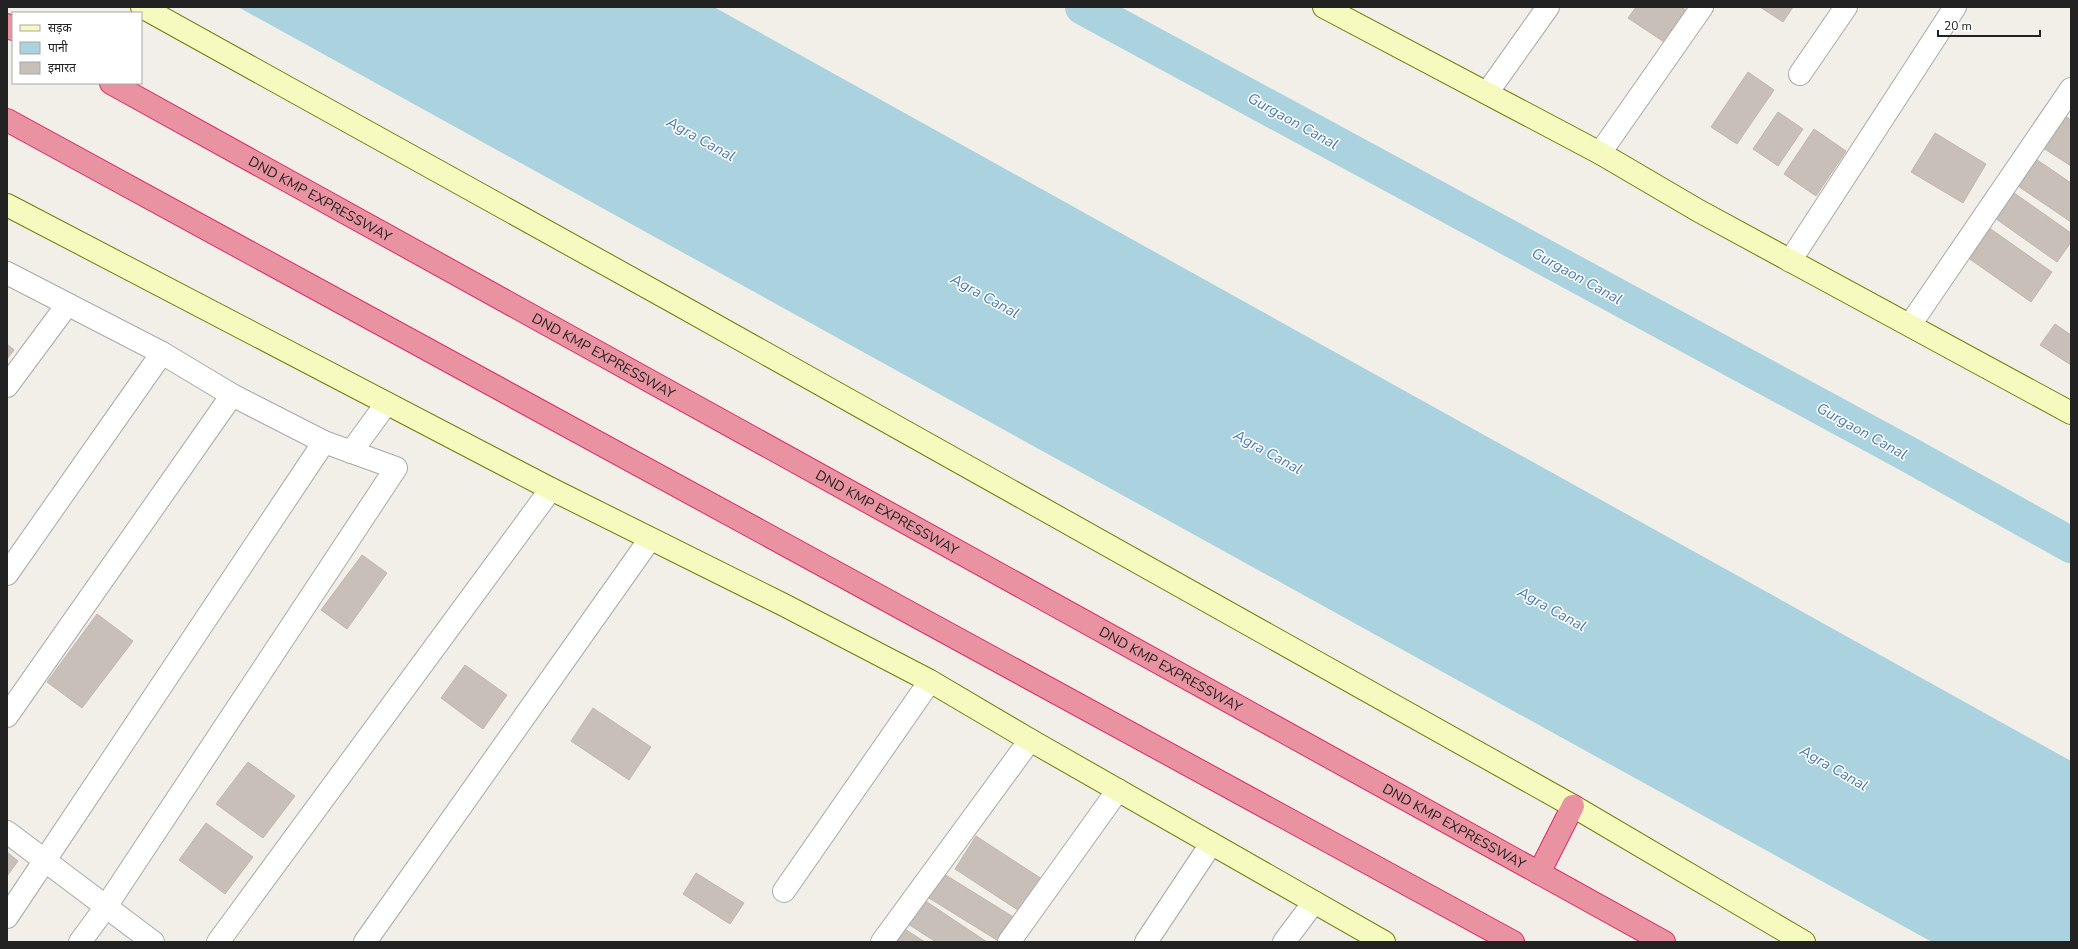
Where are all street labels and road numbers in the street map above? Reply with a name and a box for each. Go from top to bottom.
street label: DND KMP EXPRESSWAY [245,151,396,246]
street label: DND KMP EXPRESSWAY [529,308,679,403]
street label: DND KMP EXPRESSWAY [812,465,963,560]
street label: DND KMP EXPRESSWAY [1096,622,1246,717]
street label: DND KMP EXPRESSWAY [1379,779,1530,874]

